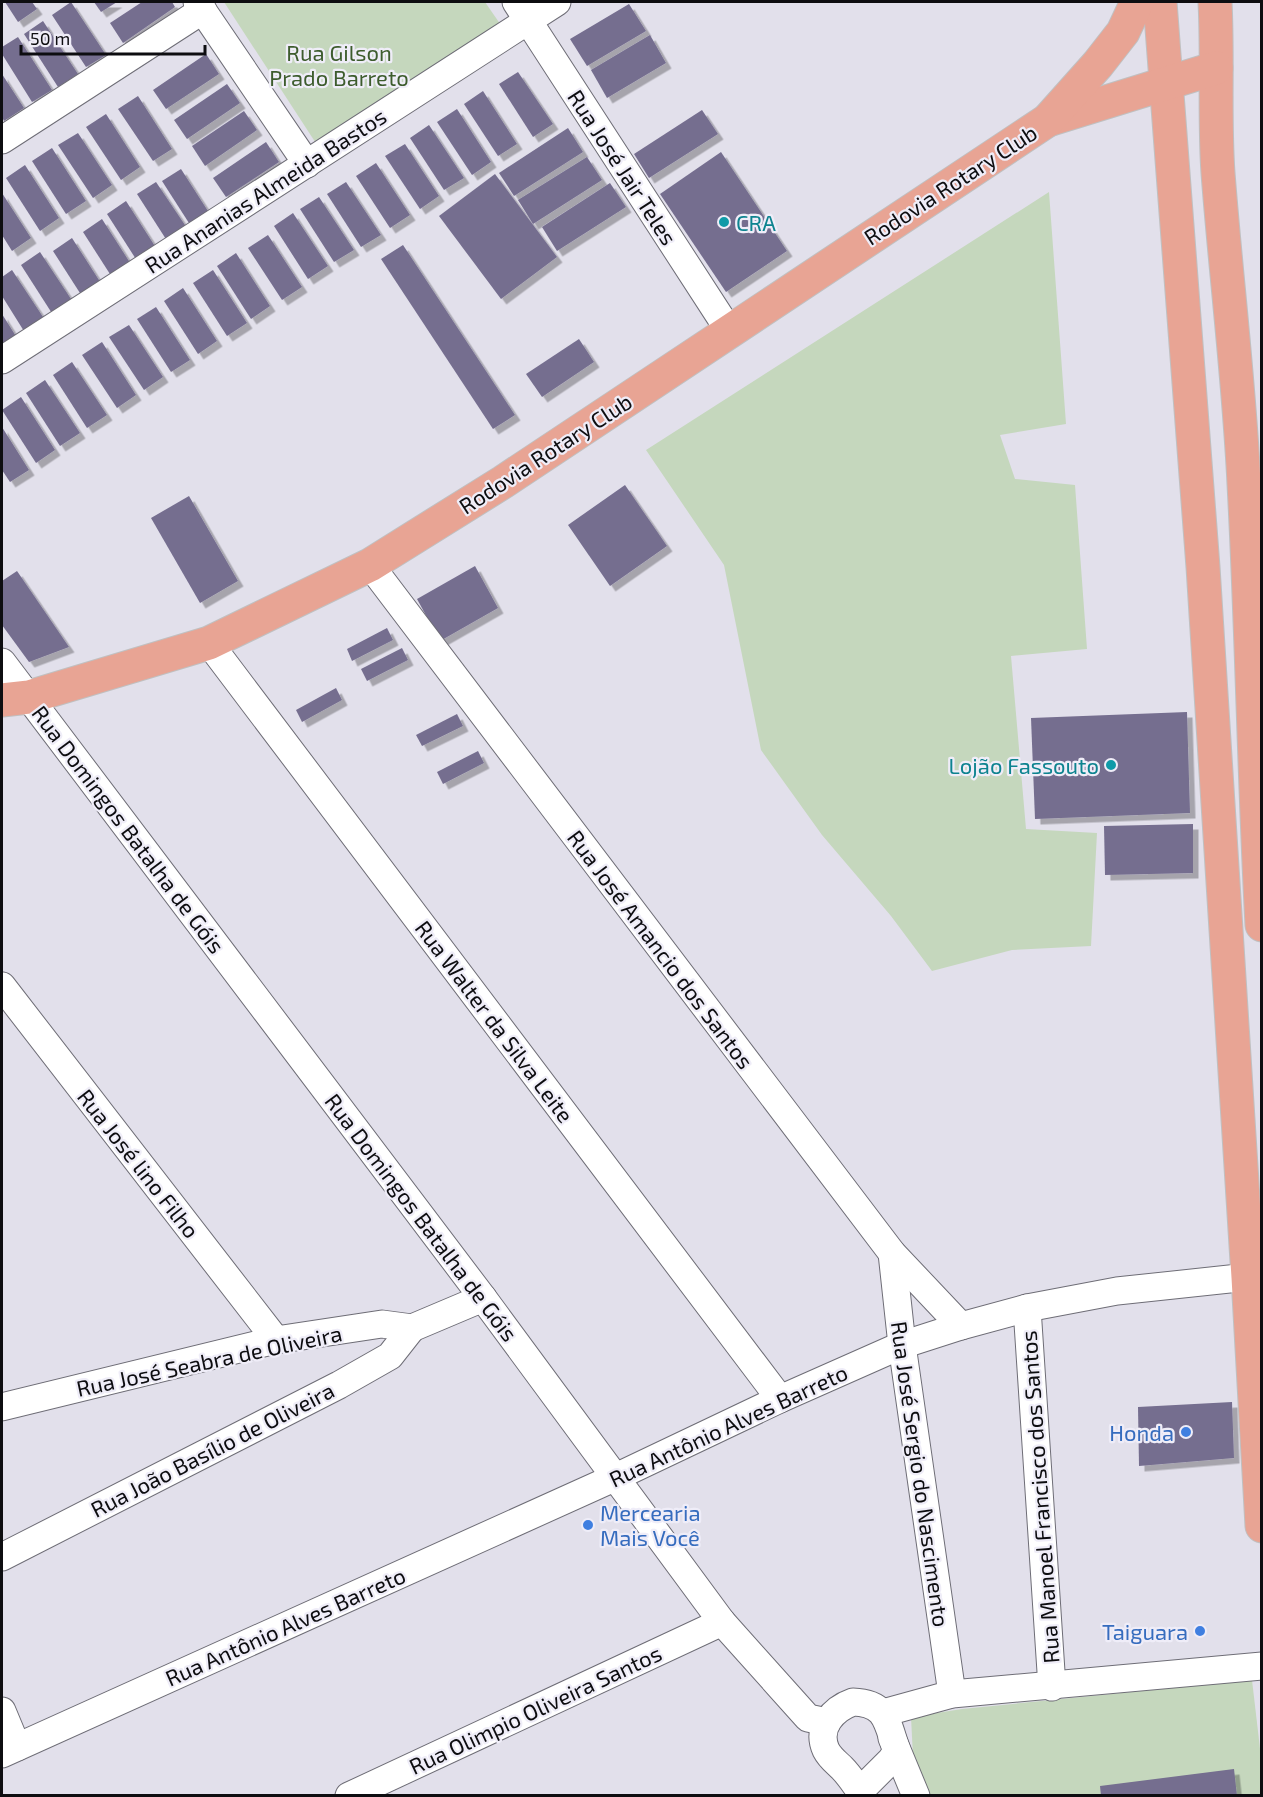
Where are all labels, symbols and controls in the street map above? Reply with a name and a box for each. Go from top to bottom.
scale bar [21,18,206,56]
text: 50 m [30,27,70,49]
park label: Rua Gilson Prado Barreto [269,39,409,90]
street label: Rua José Jair Teles [563,85,683,249]
street label: Rua Ananias Almeida Bastos [140,102,390,278]
street label: Rodovia Rotary Club [859,118,1041,250]
place label: CRA [736,209,776,235]
marker: CRA [717,215,731,229]
street label: Rodovia Rotary Club [454,387,636,519]
street label: Rua Domingos Batalha de Góis [27,700,231,958]
place label: Lojão Fassouto [949,752,1099,779]
marker: Lojão Fassouto [1104,758,1118,772]
street label: Rua José Amancio dos Santos [563,825,759,1073]
street label: Rua Walter da Silva Leite [411,915,579,1127]
street label: Rua José lino Filho [73,1083,205,1243]
street label: Rua Domingos Batalha de Góis [320,1088,524,1346]
street label: Rua José Seabra de Oliveira [74,1319,344,1401]
street label: Rua José Sergio do Nascimento [887,1320,955,1628]
street label: Rua Manoel Francisco dos Santos [1014,1330,1064,1664]
street label: Rua Antônio Alves Barreto [605,1358,851,1492]
street label: Rua João Basílio de Oliveira [86,1376,338,1522]
place label: Honda [1109,1419,1174,1445]
marker: Honda [1179,1425,1193,1439]
place label: Mercearia Mais Você [600,1499,700,1550]
marker: Mercearia Mais Você [581,1518,595,1532]
street label: Rua Antônio Alves Barreto [161,1561,409,1691]
place label: Taiguara [1102,1618,1188,1644]
marker: Taiguara [1193,1624,1207,1638]
street label: Rua Olimpio Oliveira Santos [405,1639,665,1779]

